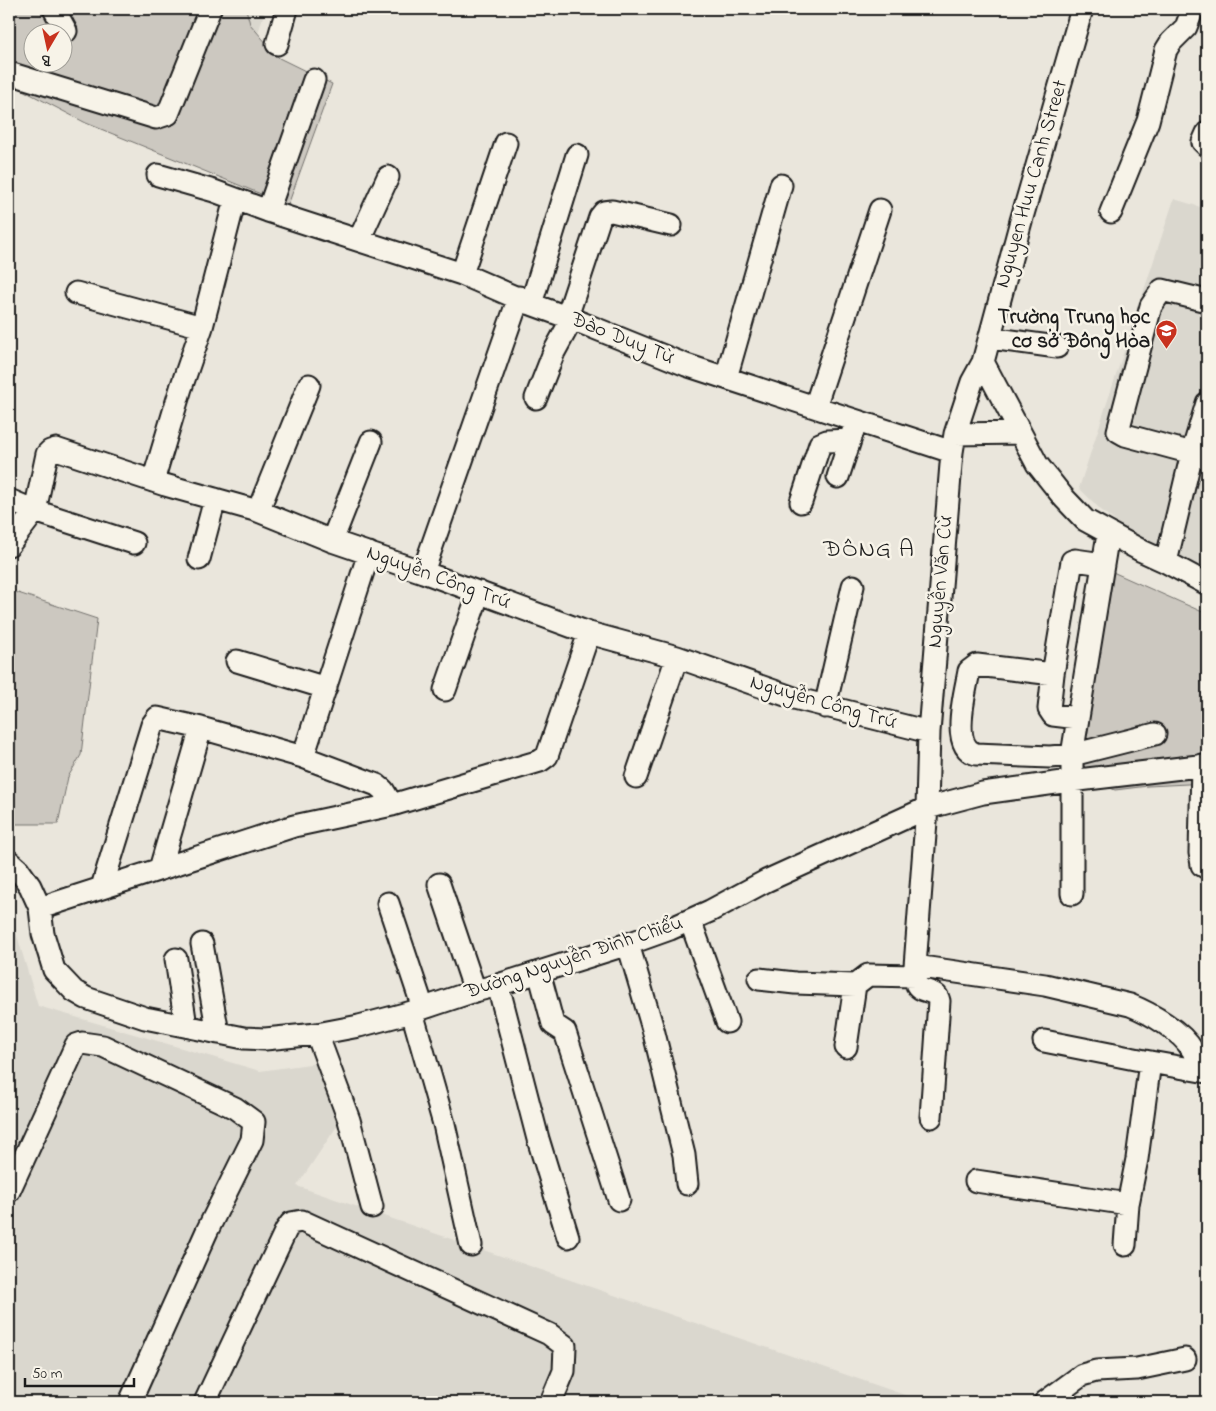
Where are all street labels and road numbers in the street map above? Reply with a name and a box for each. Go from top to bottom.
street label: Nguyen Huu Canh Street [988,77,1078,292]
street label: Đào Duy Từ [564,304,678,375]
street label: Nguyễn Văn Cừ [920,515,964,649]
street label: Nguyễn Công Trứ [361,538,514,620]
street label: Nguyễn Công Trứ [746,668,900,740]
street label: Đường Nguyễn Đình Chiểu [460,909,688,1010]

